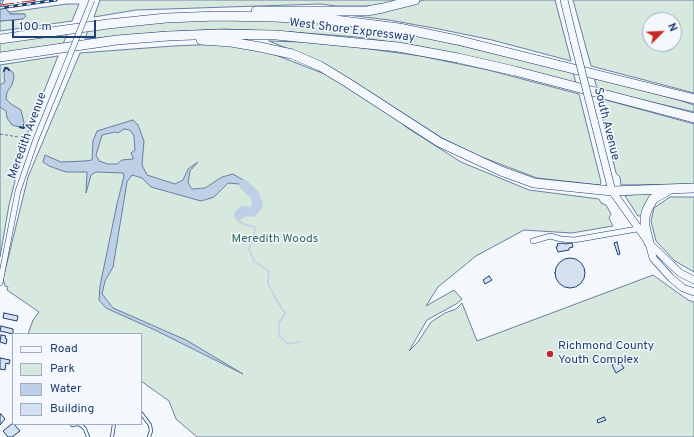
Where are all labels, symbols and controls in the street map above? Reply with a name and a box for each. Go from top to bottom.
scale bar [14,12,98,38]
north arrow [642,12,682,52]
street label: West Shore Expressway [288,16,416,46]
text: 100 m [19,19,52,35]
text: N [664,21,680,34]
street label: South Avenue [590,86,622,162]
street label: Meredith Avenue [6,91,50,181]
park label: Meredith Woods [232,233,318,247]
legend [12,333,142,425]
place label: Richmond County Youth Complex [558,340,654,368]
text: Road [50,341,78,357]
marker: Richmond County Youth Complex [545,349,555,359]
text: Park [50,361,75,377]
text: Water [50,381,82,397]
text: Building [50,401,94,417]

